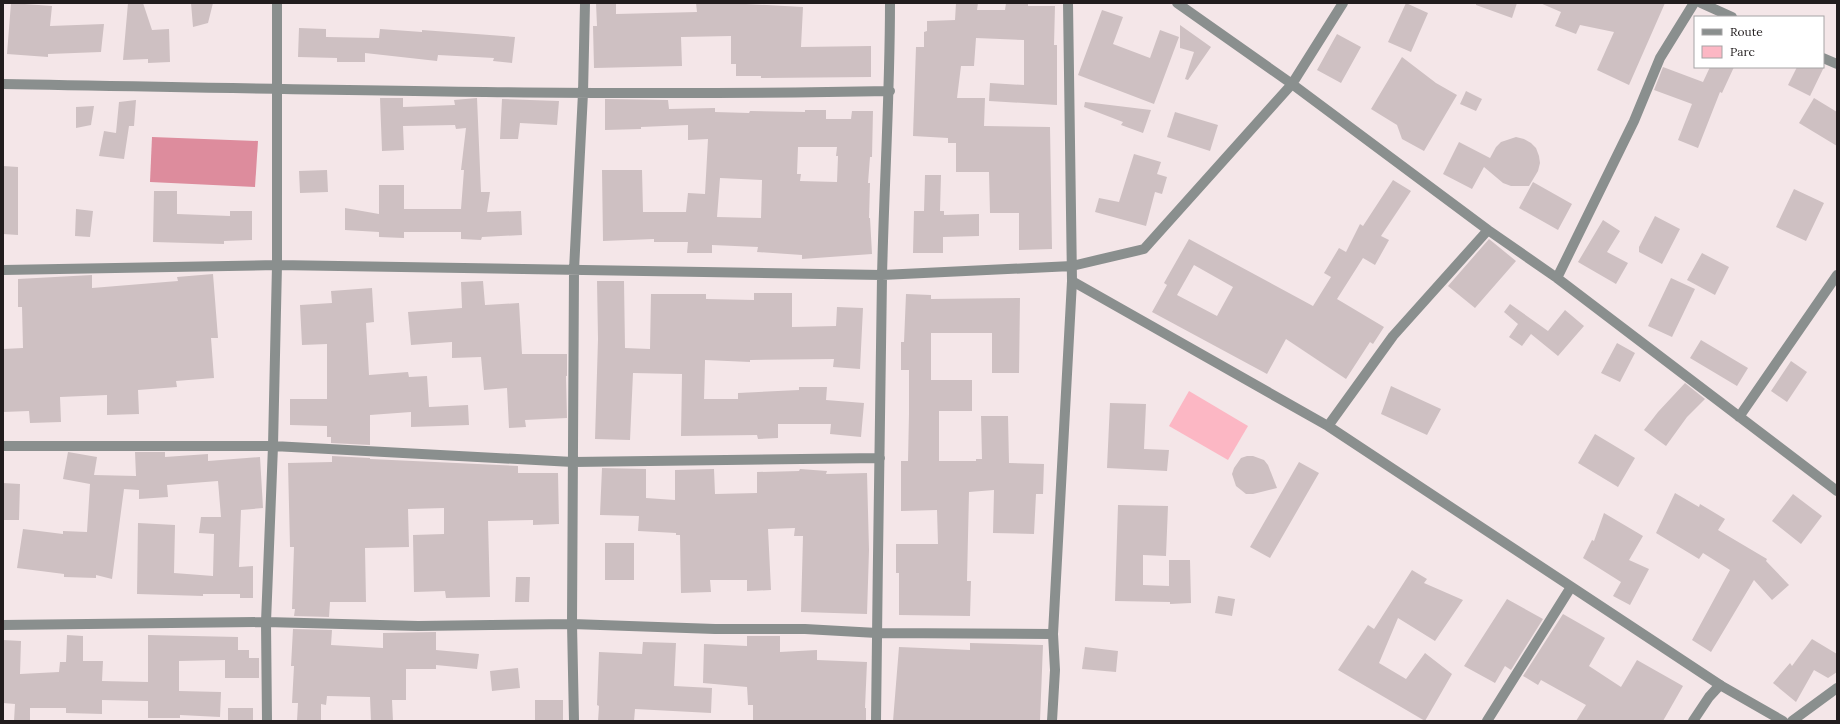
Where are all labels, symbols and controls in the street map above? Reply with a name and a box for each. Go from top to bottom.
legend [1694,16,1824,68]
text: Route [1730,24,1763,39]
text: Parc [1730,44,1755,59]

